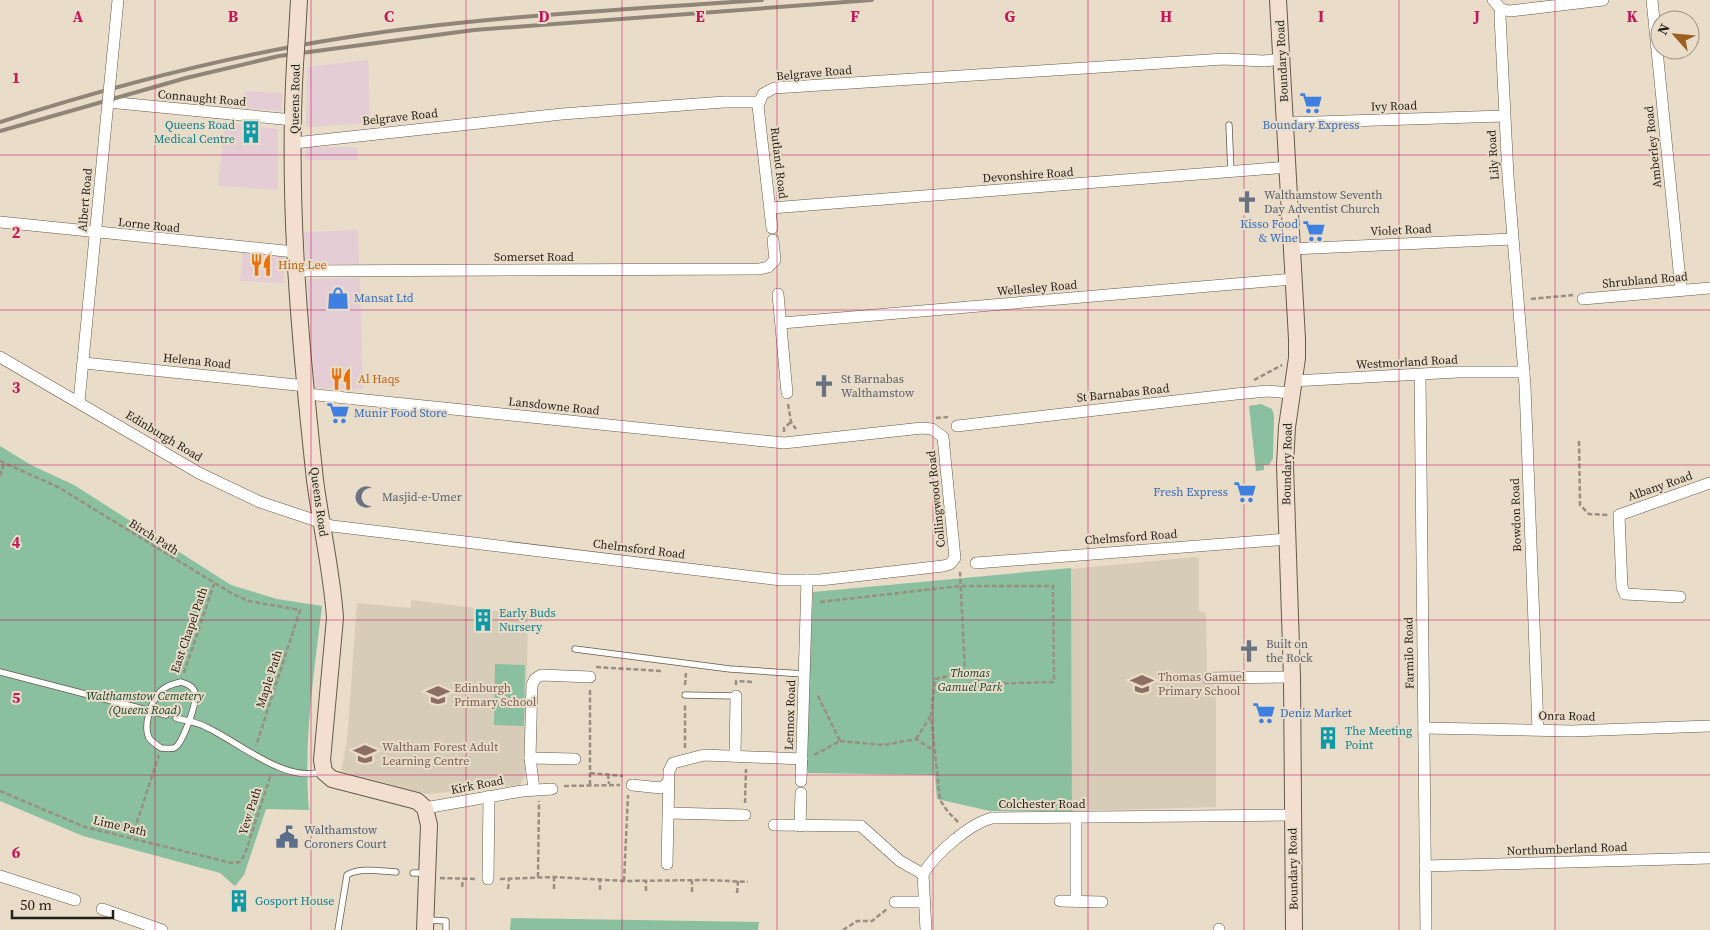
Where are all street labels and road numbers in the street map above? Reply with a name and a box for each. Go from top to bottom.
street label: Boundary Road [1272,19,1292,103]
street label: Belgrave Road [775,62,853,84]
street label: Queens Road [286,64,304,134]
street label: Connaught Road [157,86,247,110]
street label: Ivy Road [1371,97,1418,115]
street label: Belgrave Road [361,105,439,129]
street label: Amberley Road [1641,105,1665,189]
street label: Rutland Road [767,126,791,200]
street label: Lily Road [1483,129,1503,181]
street label: Devonshire Road [982,164,1074,186]
street label: Albert Road [74,167,96,232]
street label: Lorne Road [117,214,181,236]
street label: Violet Road [1370,220,1432,240]
street label: Somerset Road [494,249,574,265]
street label: Shrubland Road [1602,268,1689,292]
street label: Wellesley Road [996,276,1078,299]
street label: Helena Road [162,349,232,373]
street label: Westmorland Road [1356,351,1458,373]
street label: St Barnabas Road [1076,380,1170,406]
street label: Lansdowne Road [508,393,601,419]
street label: Edinburgh Road [123,407,206,465]
street label: Boundary Road [1278,423,1296,505]
street label: Collingwood Road [923,450,949,548]
street label: Queens Road [306,466,332,538]
street label: Albany Road [1625,467,1695,505]
street label: Bowdon Road [1507,478,1525,552]
street label: Birch Path [126,515,182,559]
street label: Chelmsford Road [1084,526,1178,548]
street label: Chelmsford Road [592,535,686,563]
street label: East Chapel Path [167,585,211,675]
street label: Farmilo Road [1400,617,1418,689]
street label: Maple Path [252,648,286,710]
street label: Lennox Road [781,679,799,750]
street label: Onra Road [1538,708,1596,724]
street label: Kirk Road [449,772,505,798]
street label: Yew Path [235,785,265,837]
street label: Colchester Road [999,796,1086,812]
street label: Lime Path [92,812,148,840]
street label: Boundary Road [1284,828,1302,910]
street label: Northumberland Road [1506,839,1628,859]

